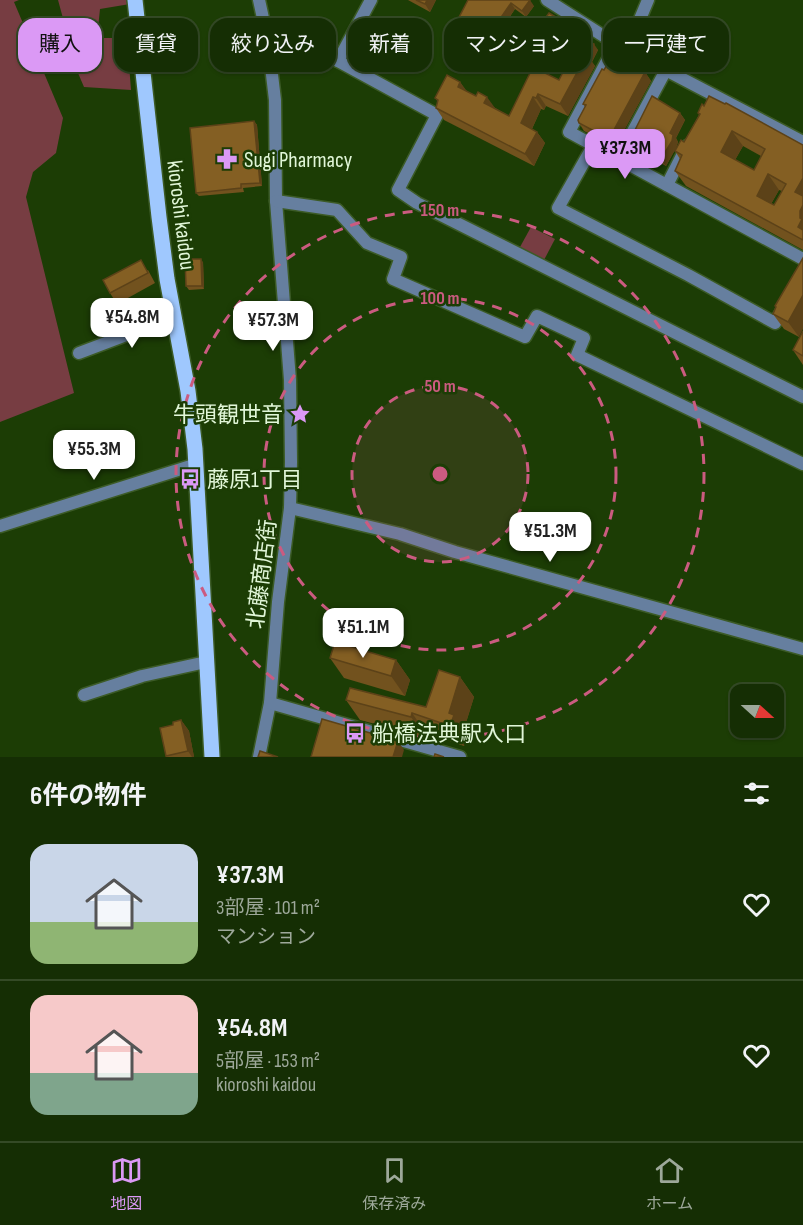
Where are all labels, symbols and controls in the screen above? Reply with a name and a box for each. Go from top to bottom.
chip: 購入 [18,18,102,72]
chip: 賃貸 [114,18,198,72]
chip: 絞り込み [210,18,336,72]
chip: 新着 [348,18,432,72]
chip: マンション [444,18,591,72]
chip: 一戸建て [603,18,729,72]
pin: ¥37.3M [576,129,674,180]
text: ¥37.3M [599,136,651,160]
pharmacy icon: Sugi Pharmacy [215,147,239,171]
place label: Sugi Pharmacy [244,147,353,174]
street label: kioroshi kaidou [160,159,201,271]
text: 150 m [421,200,459,221]
text: 100 m [421,288,460,309]
pin: ¥54.8M [83,298,181,349]
pin: ¥57.3M [224,301,322,352]
text: ¥54.8M [105,305,159,329]
text: ¥57.3M [247,308,299,332]
text: 50 m [424,376,456,397]
place label: 牛頭観世音 [173,402,283,429]
place icon: 牛頭観世音 [288,402,312,426]
pin: ¥55.3M [45,430,143,481]
text: ¥55.3M [67,437,121,461]
centre of rings [430,464,450,484]
bus stop icon: 藤原1丁目 [178,467,202,491]
place label: 藤原1丁目 [207,467,303,494]
pin: ¥51.3M [501,512,599,563]
street label: 北藤商店街 [242,518,283,630]
text: ¥51.3M [523,519,577,543]
pin: ¥51.1M [314,608,412,659]
text: ¥51.1M [337,615,389,639]
north arrow [730,684,784,738]
map controls [730,684,784,738]
bus stop icon: 船橋法典駅入口 [343,721,367,745]
place label: 船橋法典駅入口 [372,721,526,748]
icon: filters [740,777,773,810]
text: 6件の物件 [30,781,146,812]
text: ¥37.3M [216,860,284,891]
icon: home [78,868,150,940]
icon: heart [740,888,773,921]
text: 3部屋 · 101 m² [216,896,320,920]
text: マンション [216,925,316,949]
text: ¥54.8M [216,1013,287,1044]
icon: home [78,1019,150,1091]
icon: heart [740,1039,773,1072]
text: 5部屋 · 153 m² [216,1049,320,1073]
text: kioroshi kaidou [216,1073,316,1097]
tab: 地図 [110,1154,143,1214]
tab: 保存済み [362,1154,426,1214]
tab: ホーム [646,1154,693,1214]

